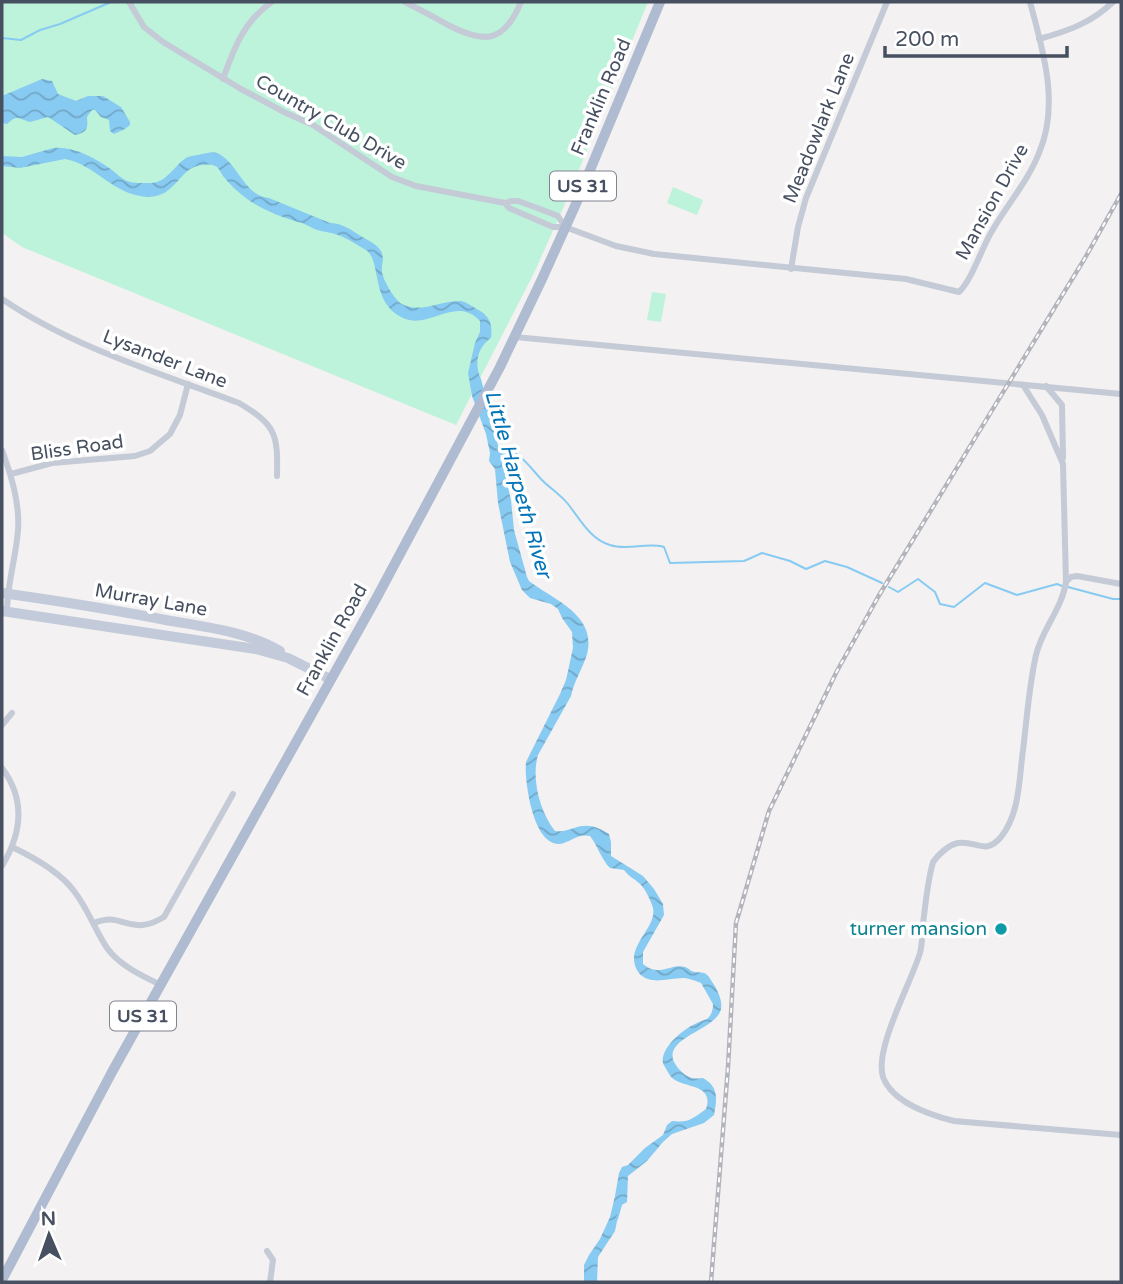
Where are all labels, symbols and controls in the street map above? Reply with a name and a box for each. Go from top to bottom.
scale bar [885,14,1067,58]
text: 200 m [895,27,959,52]
street label: Franklin Road [567,35,635,159]
street label: Meadowlark Lane [779,50,859,206]
street label: Country Club Drive [252,70,410,174]
street label: Mansion Drive [951,140,1033,264]
road number: US 31 [550,172,616,201]
street label: Lysander Lane [100,325,230,393]
water label: Little Harpeth River [479,387,558,584]
street label: Bliss Road [29,431,125,465]
street label: Murray Lane [93,579,209,621]
street label: Franklin Road [292,580,372,700]
place label: turner mansion [850,918,987,940]
marker: turner mansion [993,921,1009,937]
road number: US 31 [110,1001,176,1030]
north arrow [14,1200,84,1270]
text: N [40,1208,56,1230]

